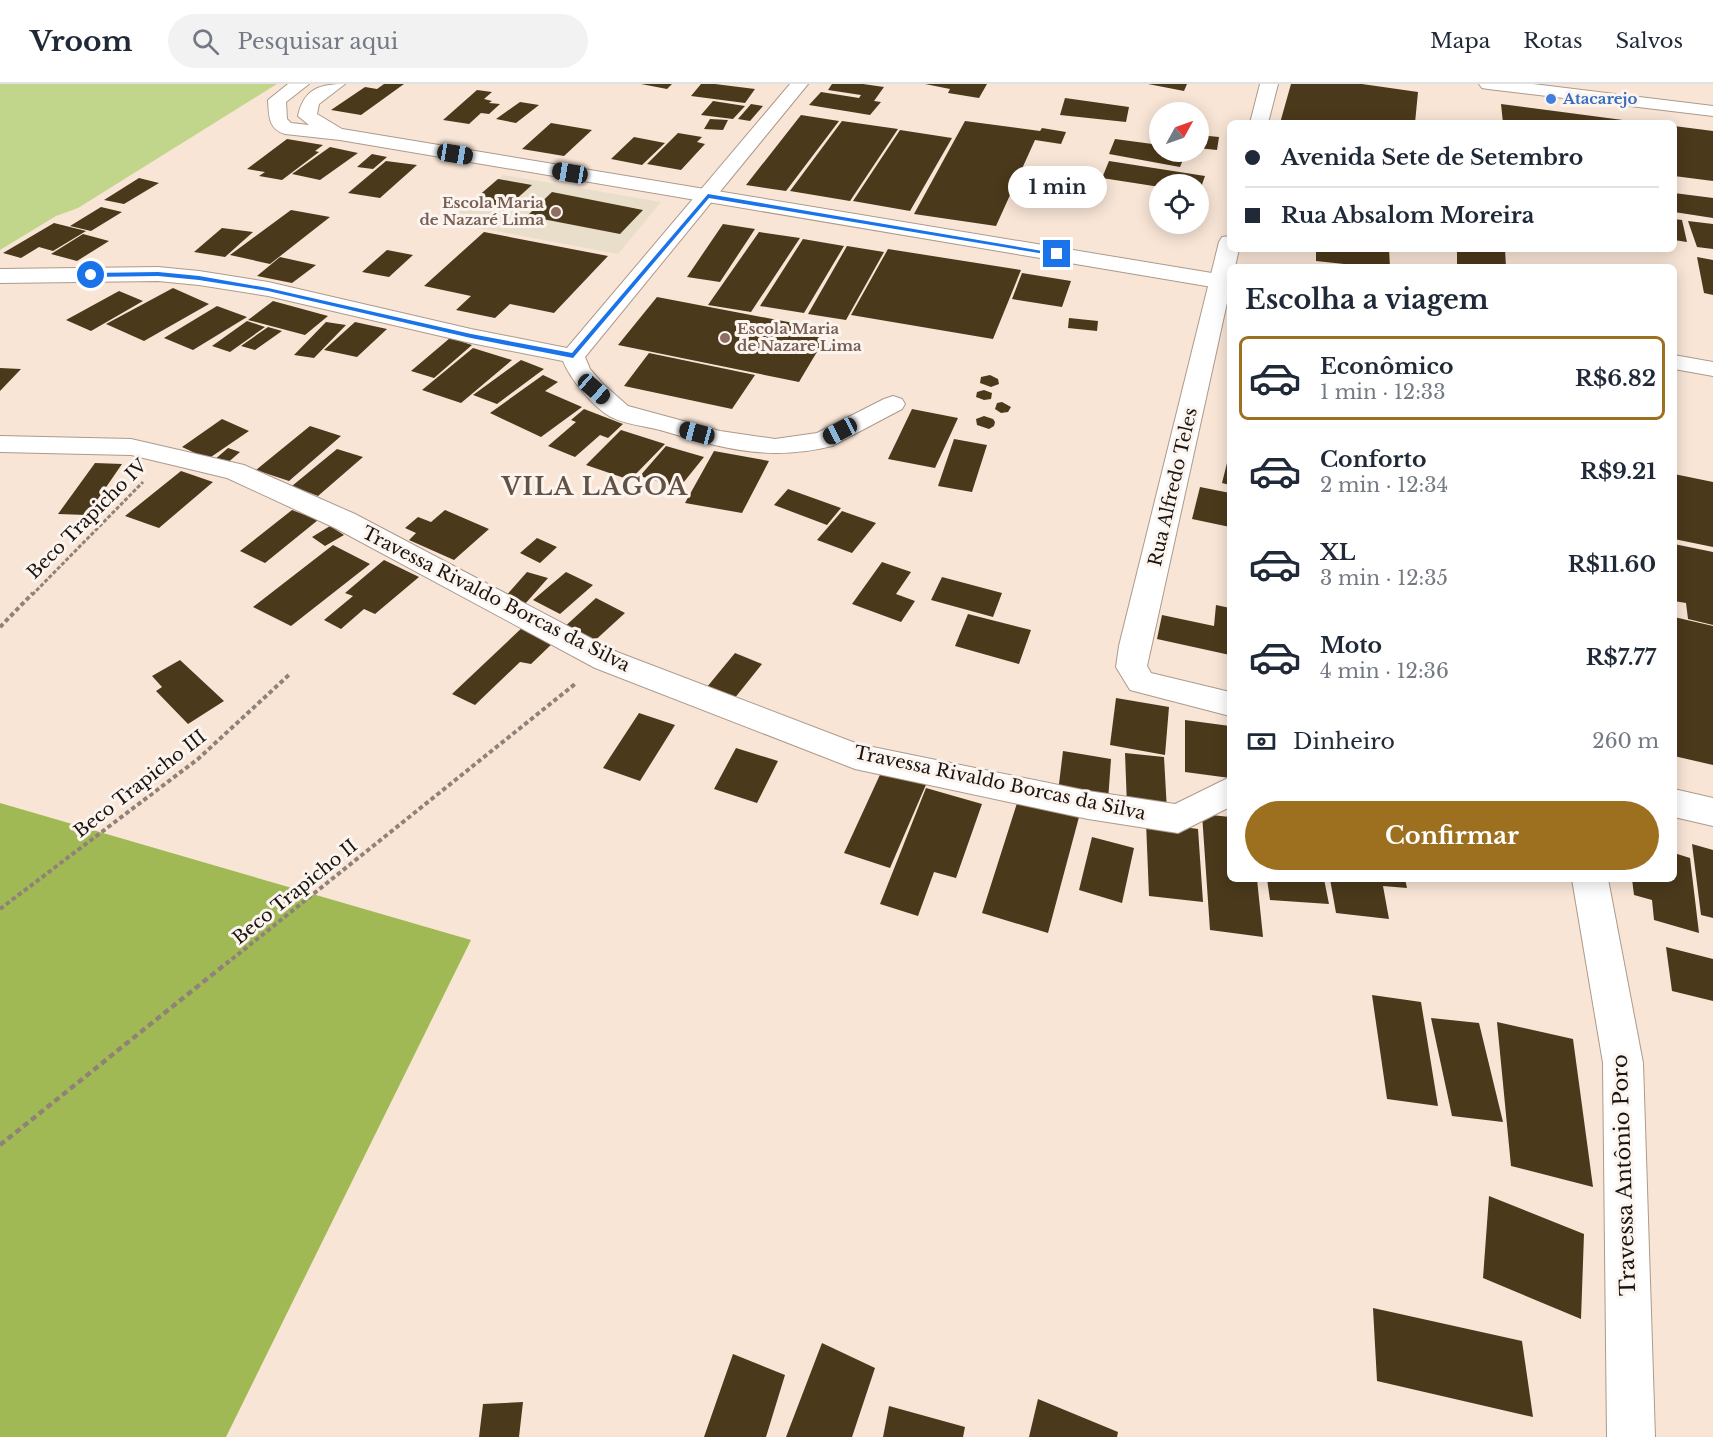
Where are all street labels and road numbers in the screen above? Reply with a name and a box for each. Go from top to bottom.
street label: Rua Alfredo Teles [1144,406,1202,568]
street label: Beco Trapicho IV [22,454,152,584]
street label: Travessa Rivaldo Borcas da Silva [358,522,634,676]
street label: Beco Trapicho III [70,726,210,842]
street label: Travessa Rivaldo Borcas da Silva [852,741,1148,825]
street label: Beco Trapicho II [228,835,362,949]
street label: Travessa Antônio Poro [1607,1054,1641,1296]

